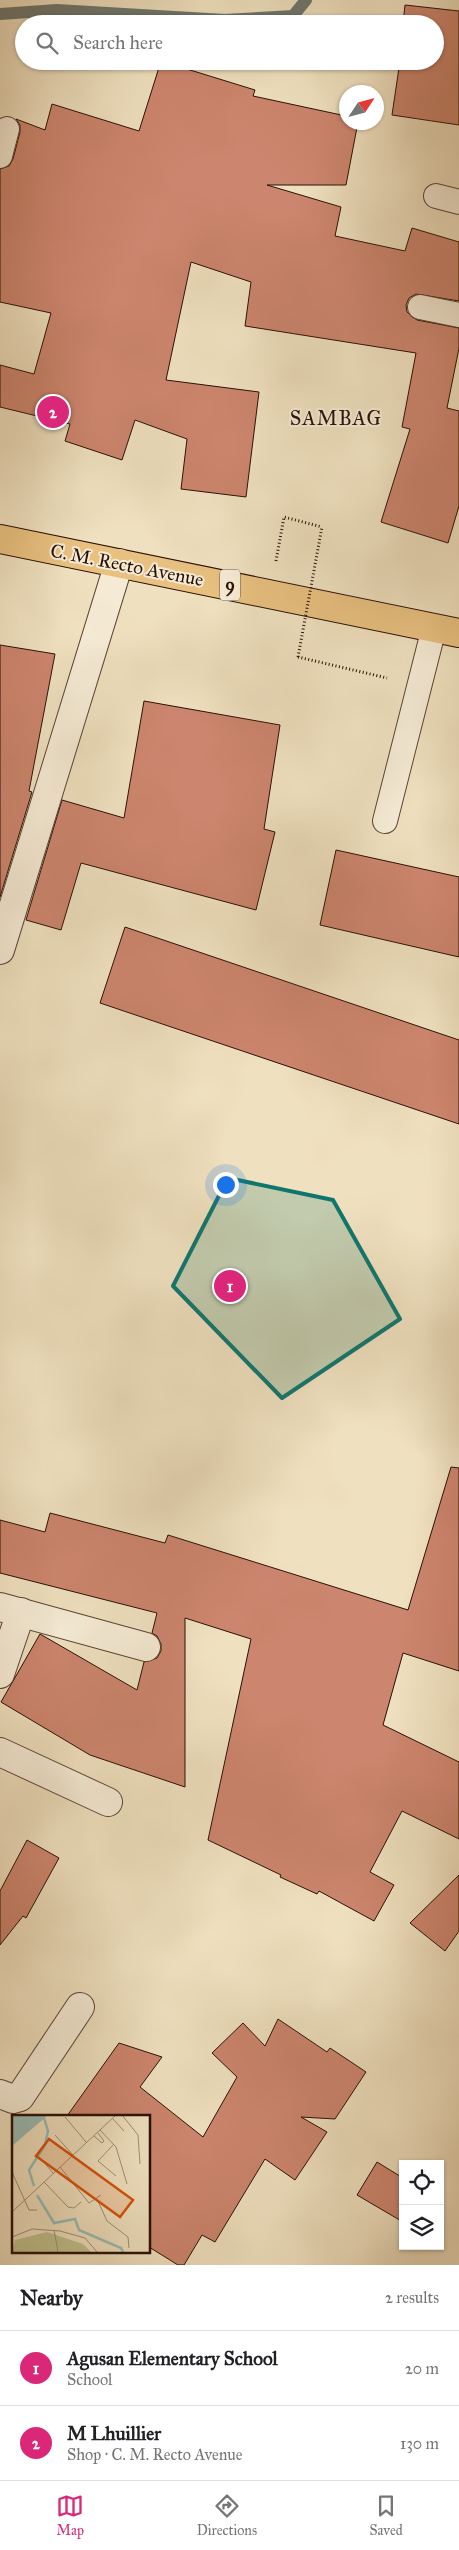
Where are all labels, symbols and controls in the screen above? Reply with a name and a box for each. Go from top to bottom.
search box [15,15,444,70]
icon: search [33,29,61,57]
text: Search here [73,31,163,54]
north arrow [339,85,384,130]
pin: 2 [37,393,69,431]
district label: SAMBAG [290,406,382,430]
street label: C. M. Recto Avenue [49,539,206,591]
road number: 9 [220,570,240,600]
your location [213,1172,239,1198]
pin: 1 [214,1267,246,1305]
inset map [12,2115,150,2252]
map controls [399,2160,444,2250]
button: locate [399,2160,444,2205]
button: layers [399,2205,444,2250]
text: Nearby [20,2285,83,2311]
text: 2 results [385,2288,439,2307]
text: Agusan Elementary School [67,2347,278,2370]
text: 1 [33,2359,39,2378]
text: 20 m [405,2359,439,2378]
text: School [67,2370,112,2389]
text: M Lhuillier [67,2422,161,2445]
text: 2 [32,2434,40,2453]
text: 130 m [400,2434,439,2453]
text: Shop · C. M. Recto Avenue [67,2445,242,2464]
tab: Map [56,2492,84,2539]
tab: Directions [197,2492,257,2539]
tab: Saved [370,2492,403,2539]

